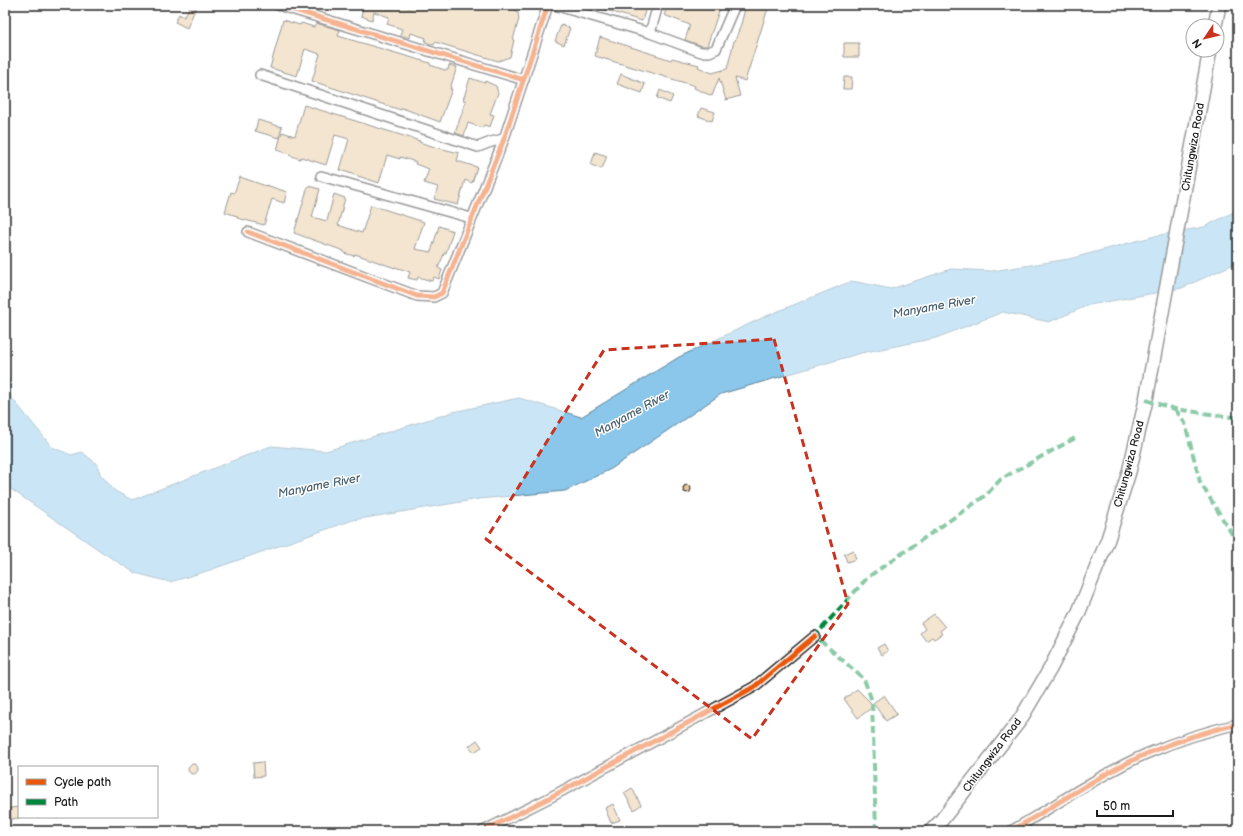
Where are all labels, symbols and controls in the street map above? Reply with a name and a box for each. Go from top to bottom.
north arrow [1185,18,1225,58]
text: N [1190,36,1205,51]
street label: Chitungwiza Road [1179,102,1207,192]
water label: Manyame River [892,292,978,322]
water label: Manyame River [592,386,674,441]
street label: Chitungwiza Road [1111,419,1147,509]
water label: Manyame River [277,470,363,501]
street label: Chitungwiza Road [960,715,1024,795]
legend [18,766,158,818]
text: Cycle path [54,775,111,790]
scale bar [1097,792,1173,818]
text: Path [54,795,79,810]
text: 50 m [1103,799,1130,814]

